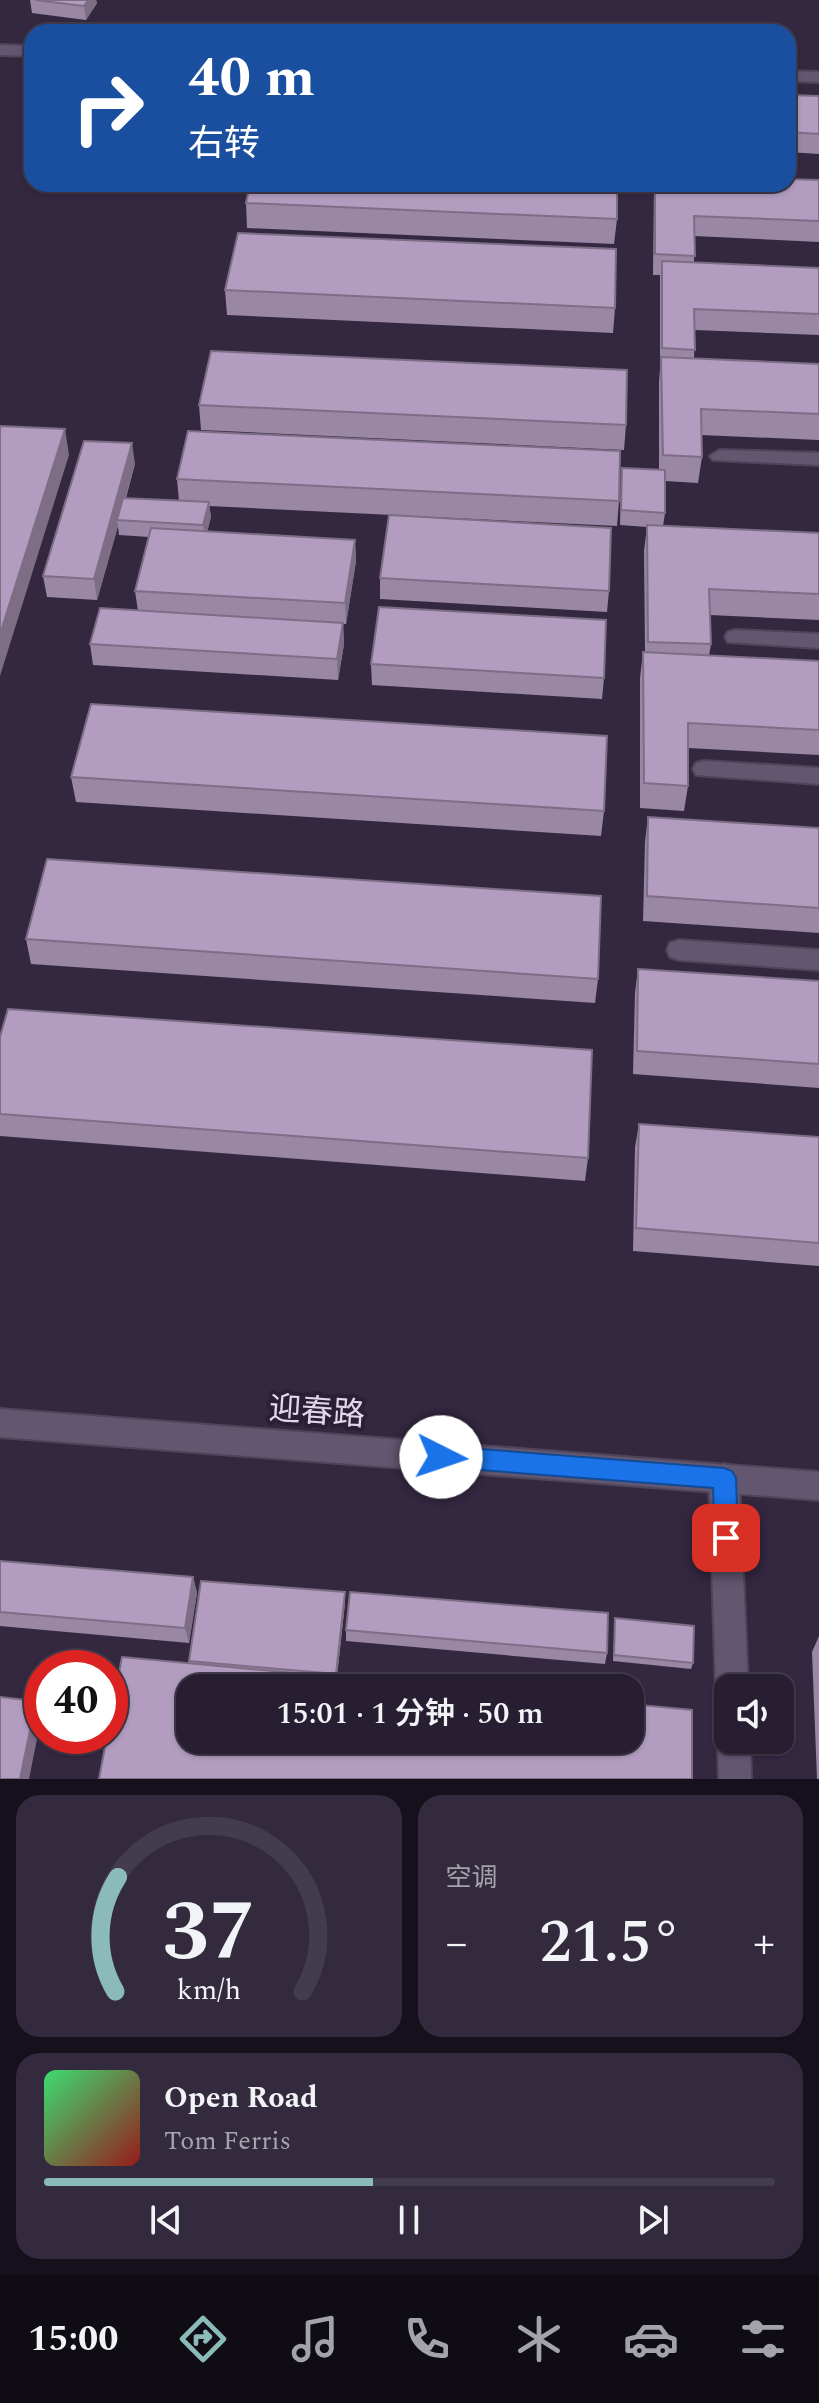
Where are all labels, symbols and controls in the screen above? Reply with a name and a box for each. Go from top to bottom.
text: 40 m [188,36,315,121]
icon: right [56,56,160,160]
text: 右转 [188,117,260,172]
street label: 迎春路 [267,1385,366,1440]
position arrow [399,1415,483,1499]
pin [692,1504,760,1572]
icon: arrive [704,1516,748,1560]
speed limit sign: 40 [24,1650,128,1754]
map controls [714,1674,794,1754]
button: sound [714,1674,794,1754]
text: 15:01 · 1 分钟 · 50 m [277,1691,543,1737]
text: 空调 [446,1858,498,1898]
text: 37 [162,1870,255,1997]
text: 21.5° [539,1897,681,1989]
text: − [446,1910,468,1977]
text: + [753,1910,775,1977]
text: km/h [177,1969,241,2012]
text: Open Road [164,2075,318,2121]
text: Tom Ferris [164,2121,291,2161]
icon: previous [144,2198,188,2242]
icon: pause [387,2198,431,2242]
icon: next [631,2198,675,2242]
icon: directions [175,2311,231,2367]
icon: music [287,2311,343,2367]
icon: phone [399,2311,455,2367]
icon: climate [511,2311,567,2367]
icon: car [623,2311,679,2367]
icon: filters [735,2311,791,2367]
text: 15:00 [28,2312,118,2367]

